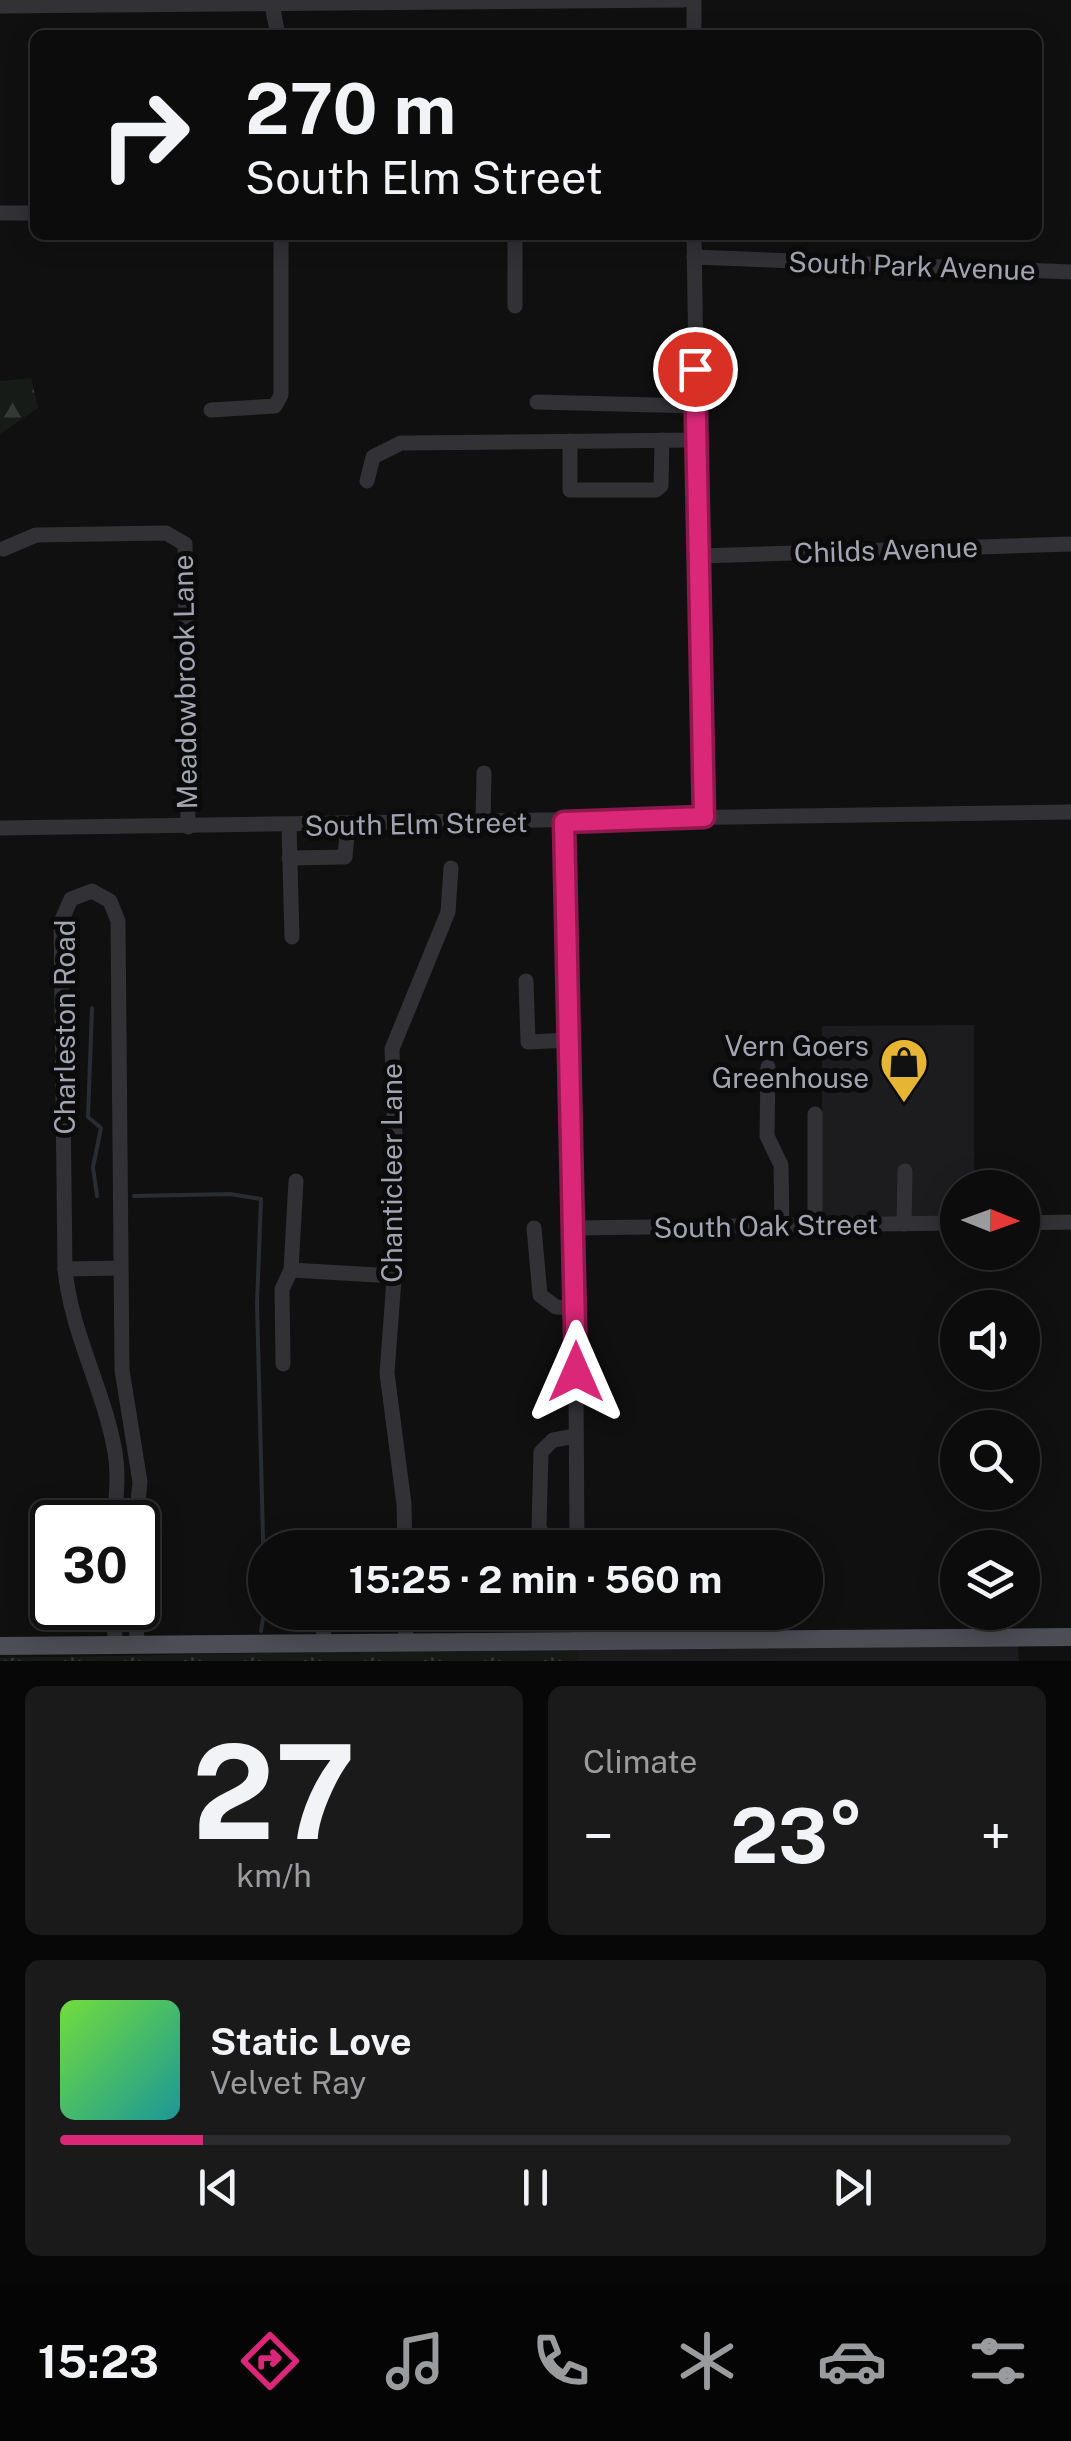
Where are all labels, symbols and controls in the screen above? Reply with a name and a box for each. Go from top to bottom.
text: 270 m [245,67,456,150]
icon: right [80,70,210,200]
text: South Elm Street [245,151,603,204]
street label: South Park Avenue [788,245,1036,286]
pin [653,327,738,412]
icon: arrive [668,342,723,397]
street label: Childs Avenue [793,530,979,569]
street label: Meadowbrook Lane [166,554,203,810]
street label: South Elm Street [304,805,528,842]
street label: Charleston Road [48,920,81,1134]
place label: Vern Goers Greenhouse [712,1029,869,1094]
shop icon: Vern Goers Greenhouse [878,1036,930,1104]
street label: Chanticleer Lane [375,1063,408,1283]
north arrow [940,1170,1040,1270]
map controls [940,1170,1040,1630]
street label: South Oak Street [653,1207,879,1244]
button: sound [940,1290,1040,1390]
position arrow [524,1320,628,1424]
button: search [940,1410,1040,1510]
speed limit sign: 30 [30,1500,160,1630]
button: layers [940,1530,1040,1630]
text: 15:25 · 2 min · 560 m [349,1557,722,1602]
text: 27 [192,1716,356,1868]
text: Climate [583,1743,697,1780]
text: 23° [730,1792,864,1880]
text: − [583,1804,614,1868]
text: + [981,1804,1011,1868]
text: km/h [236,1857,312,1894]
text: Static Love [210,2019,412,2064]
text: Velvet Ray [210,2064,366,2101]
icon: previous [191,2160,246,2215]
icon: pause [508,2160,563,2215]
icon: next [825,2160,880,2215]
icon: directions [235,2326,305,2396]
icon: music [380,2326,450,2396]
icon: phone [526,2326,596,2396]
icon: climate [672,2326,742,2396]
icon: car [817,2326,887,2396]
icon: filters [963,2326,1033,2396]
text: 15:23 [38,2335,159,2388]

